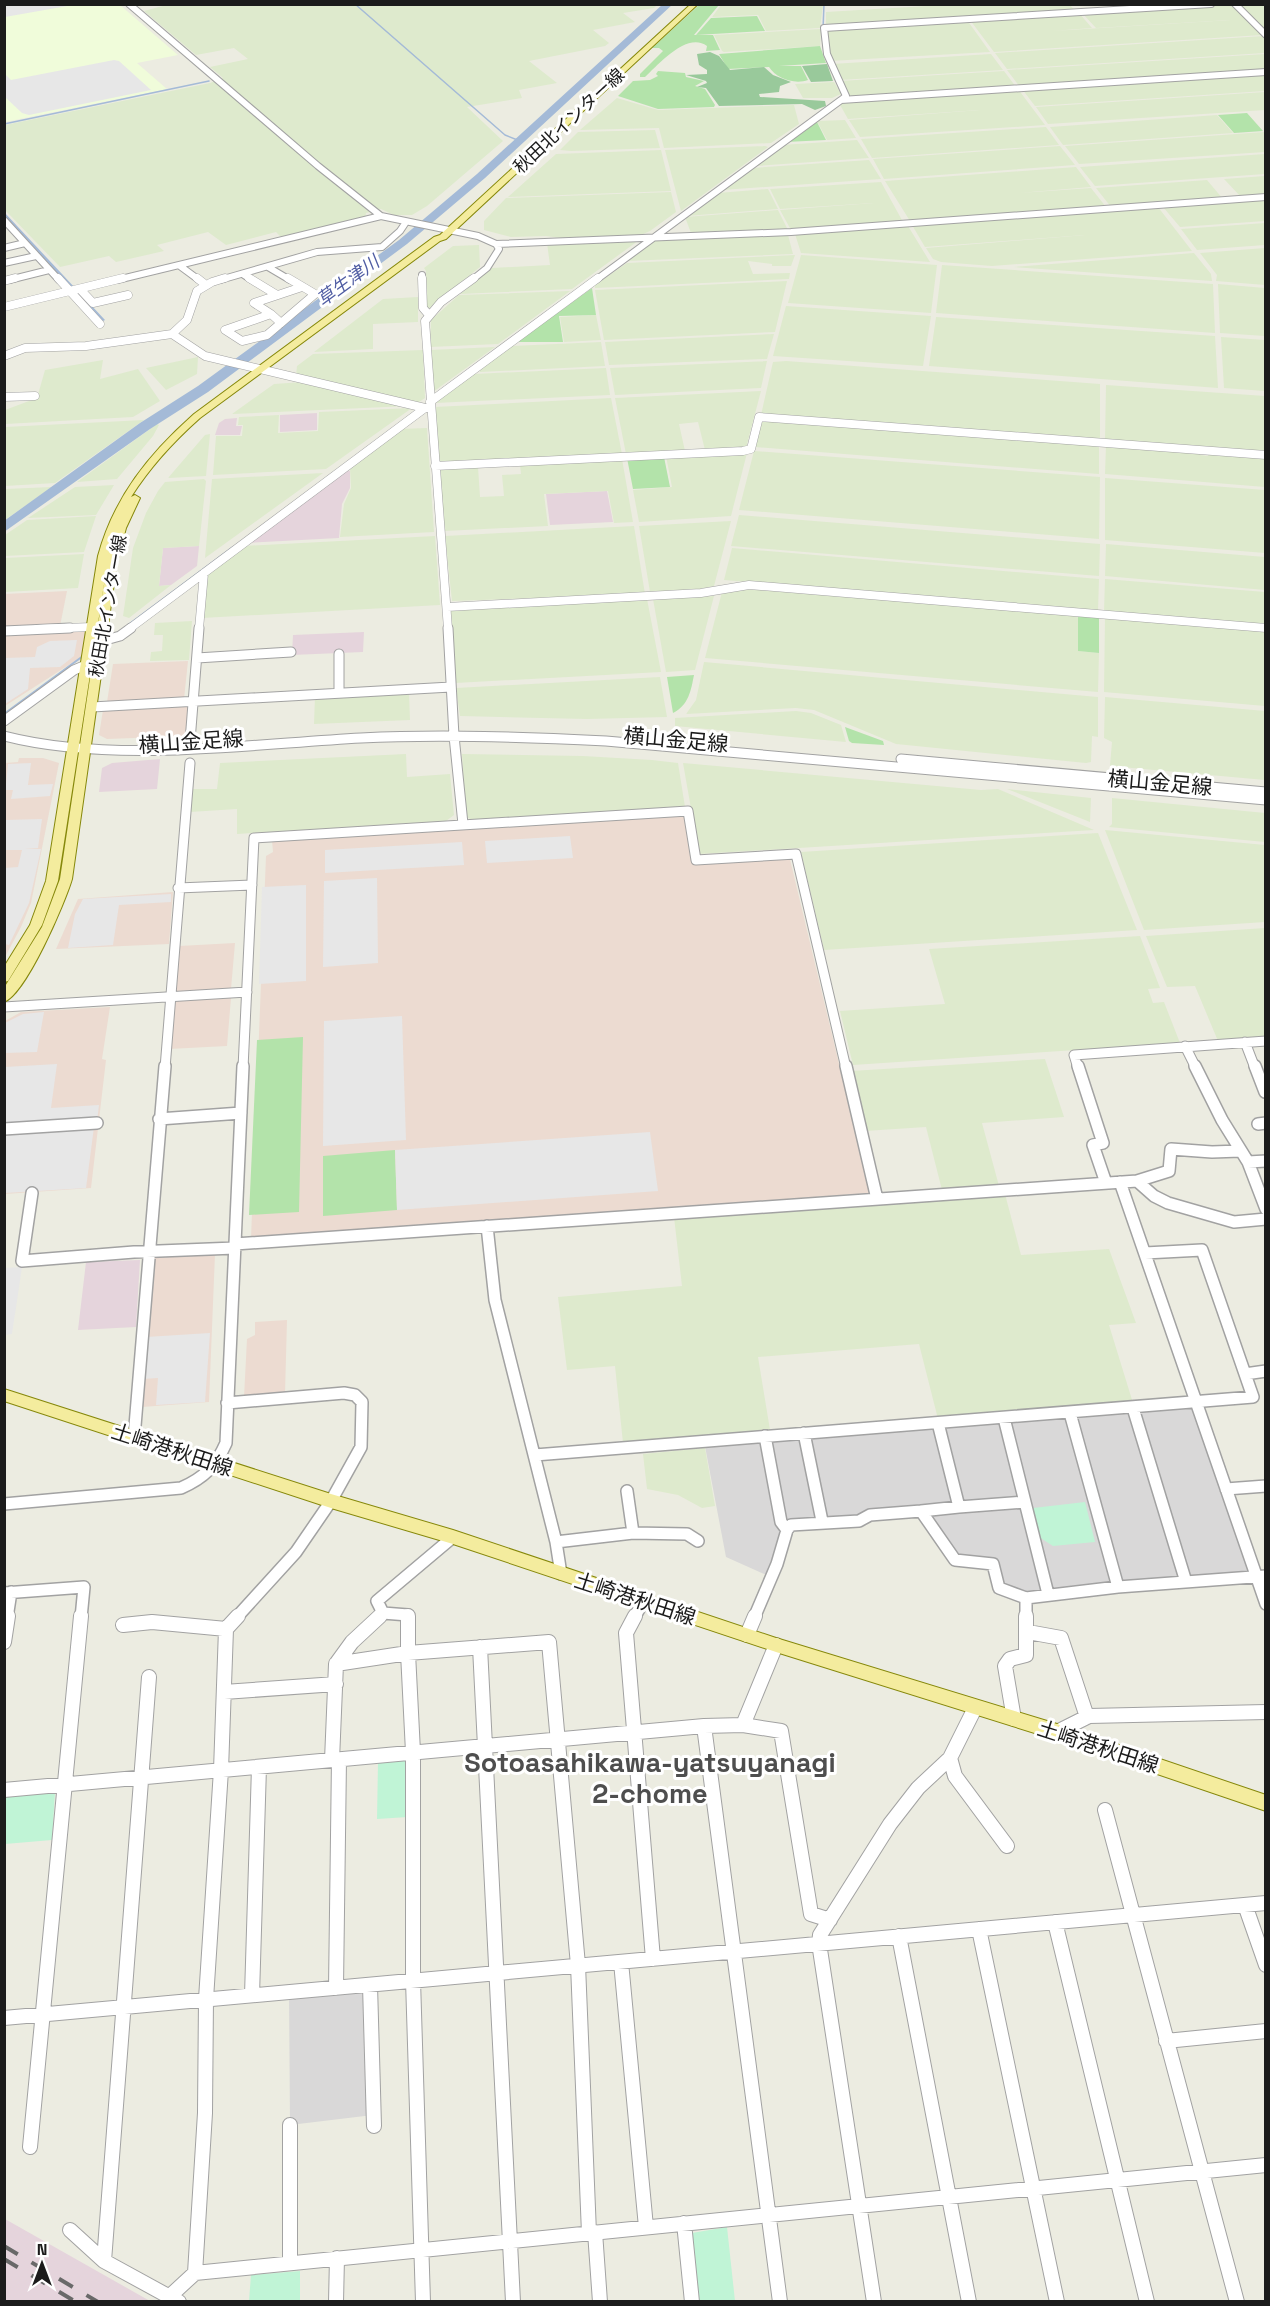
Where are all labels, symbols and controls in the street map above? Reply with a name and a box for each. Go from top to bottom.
street label: 秋田北インター線 [508,63,629,178]
water label: 草生津川 [312,249,385,311]
street label: 秋田北インター線 [84,533,131,679]
street label: 横山金足線 [623,721,730,758]
street label: 横山金足線 [138,724,244,759]
street label: 横山金足線 [1107,764,1214,801]
street label: 土崎港秋田線 [108,1417,236,1482]
street label: 土崎港秋田線 [571,1566,699,1631]
street label: 土崎港秋田線 [1034,1714,1162,1779]
district label: Sotoasahikawa-yatsuyanagi 2-chome [464,1745,836,1811]
north arrow [12,2234,72,2294]
text: N [37,2239,47,2260]

